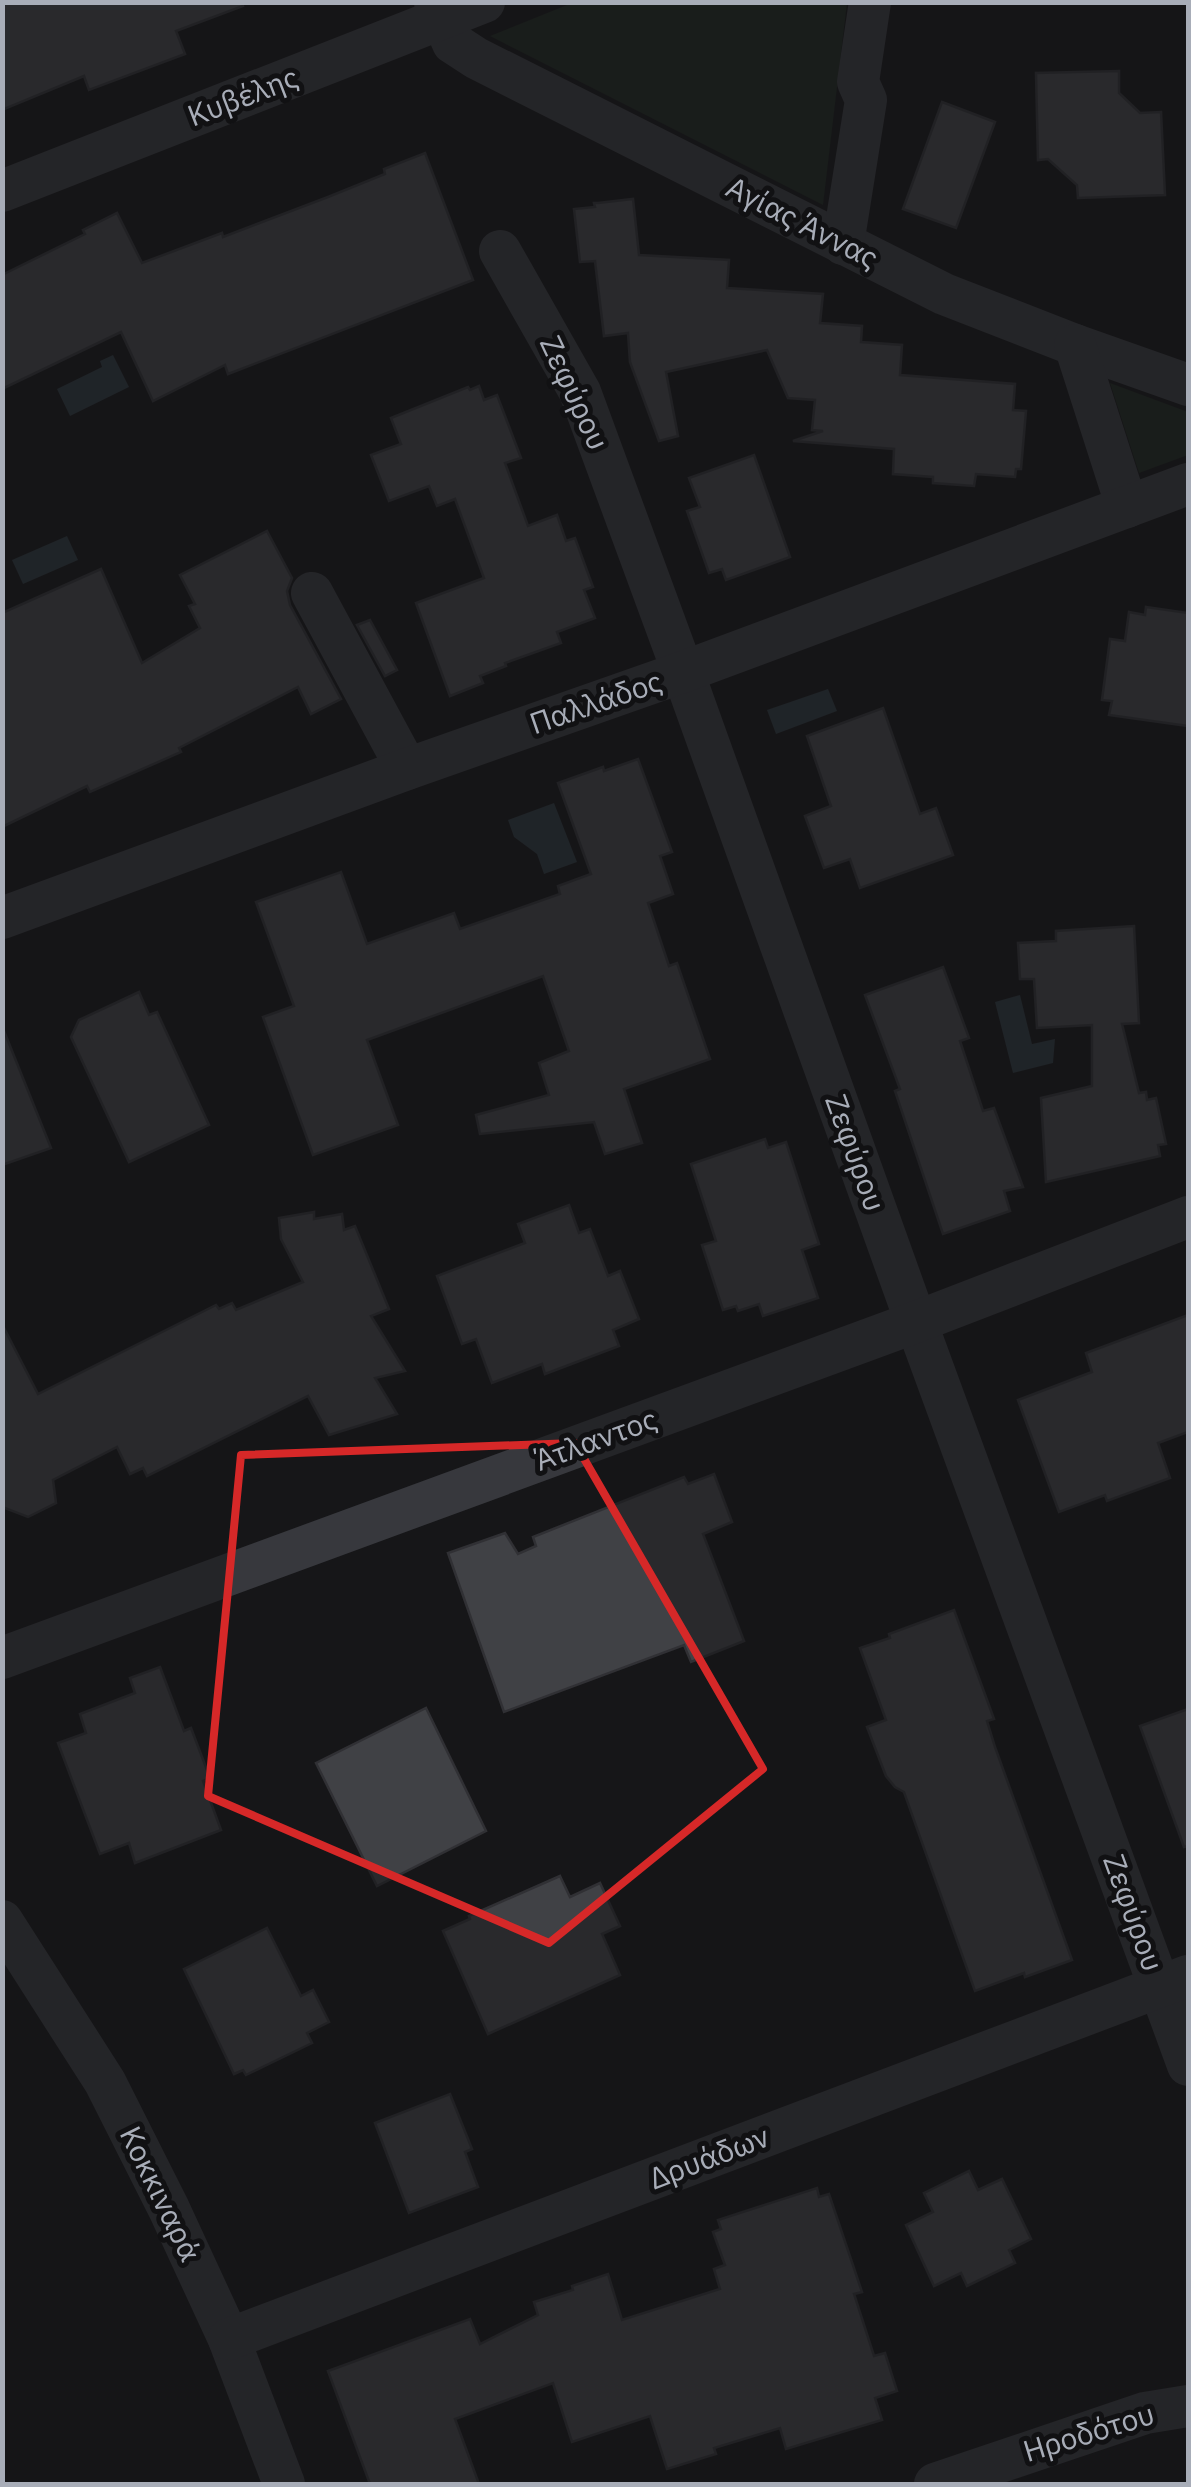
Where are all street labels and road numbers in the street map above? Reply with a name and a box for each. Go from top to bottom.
street label: Κυβέλης [182,57,303,134]
street label: Αγίας Άννας [720,167,885,277]
street label: Ζεφύρου [532,329,619,456]
street label: Παλλάδος [524,661,667,742]
street label: Ζεφύρου [817,1089,896,1216]
street label: Άτλαντος [529,1398,662,1479]
street label: Ζεφύρου [1095,1849,1174,1976]
street label: Δρυάδων [643,2116,774,2197]
street label: Κοκκιναρά [112,2119,211,2267]
street label: Ηροδότου [1018,2393,1159,2470]

